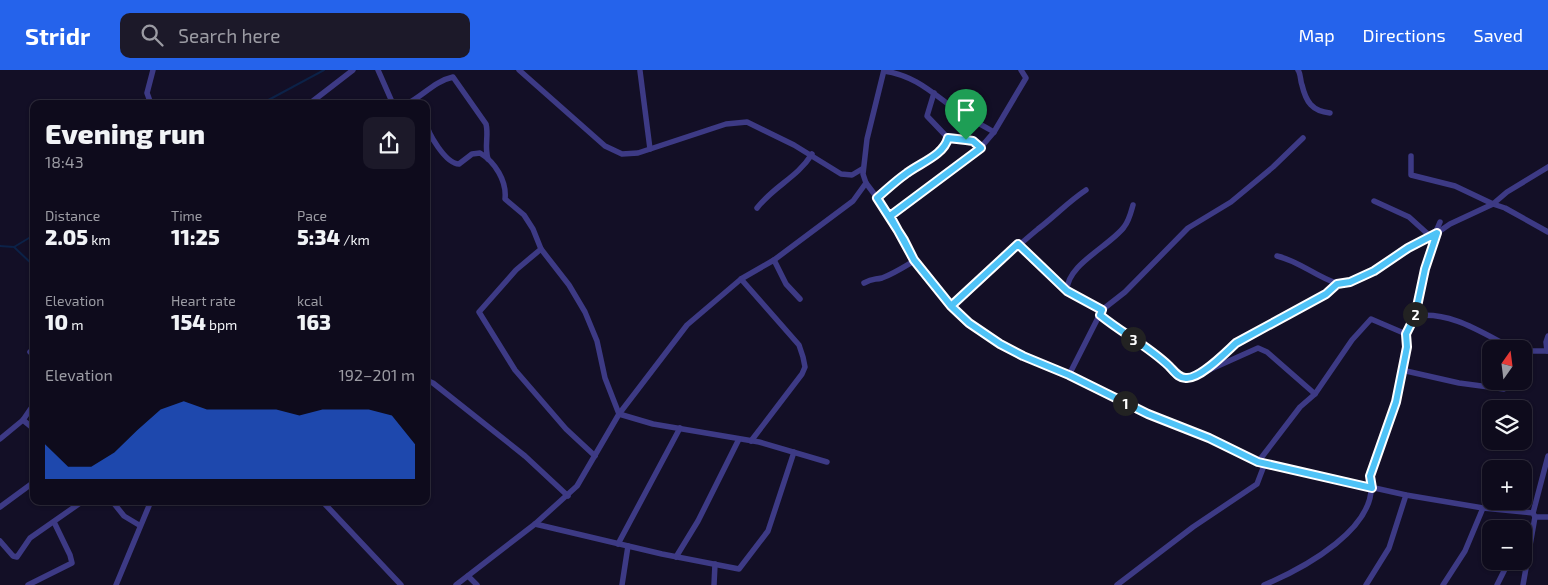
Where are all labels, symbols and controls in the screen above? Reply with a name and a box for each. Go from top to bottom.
search box [120,13,470,58]
text: Stridr [25,21,90,50]
icon: search [138,21,166,49]
text: Search here [178,24,280,47]
text: Map [1298,24,1335,46]
text: Directions [1363,24,1446,46]
text: Saved [1474,24,1523,46]
pin [945,89,987,140]
icon: arrive [952,96,980,124]
text: Evening run [45,116,205,150]
button: share [363,117,415,169]
text: 18:43 [45,152,84,171]
text: Distance [45,207,100,224]
text: Time [171,207,202,224]
text: Pace [297,207,327,224]
text: 2.05 [45,224,88,249]
text: 11:25 [171,224,220,249]
text: 5:34 [297,224,340,249]
text: km [88,231,111,248]
text: /km [340,231,370,248]
text: Elevation [45,292,104,309]
text: Heart rate [171,292,236,309]
text: kcal [297,292,323,309]
pin: 2 [1402,302,1428,326]
text: 2 [1411,306,1420,323]
text: 10 [45,309,68,334]
text: 154 [171,309,206,334]
text: 163 [297,309,331,334]
text: m [68,316,83,333]
text: bpm [206,316,237,333]
pin: 3 [1120,326,1146,352]
text: 3 [1130,331,1137,348]
north arrow [1482,340,1532,390]
map controls [1482,340,1532,570]
text: Elevation [45,365,113,384]
text: 192–201 m [338,365,415,384]
pin: 1 [1112,390,1138,416]
text: 1 [1122,395,1129,412]
button: layers [1482,400,1532,450]
button: + [1482,460,1532,510]
button: − [1482,520,1532,570]

